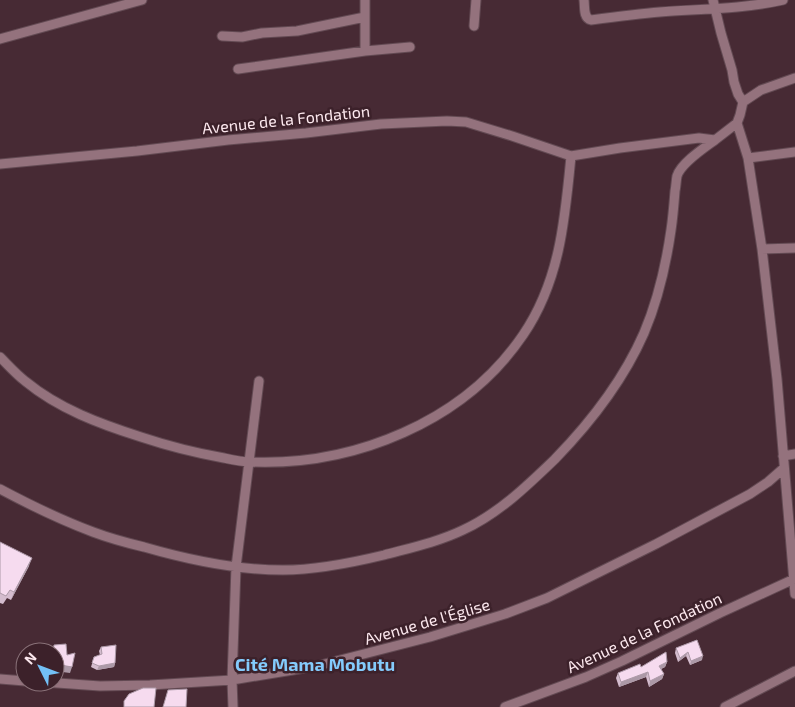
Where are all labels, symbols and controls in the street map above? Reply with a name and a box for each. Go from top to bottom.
street label: Avenue de la Fondation [201,101,371,137]
street label: Avenue de la Fondation [564,588,724,676]
street label: Avenue de l'Église [362,594,492,648]
north arrow [15,642,65,692]
text: N [20,649,40,667]
district label: Cité Mama Mobutu [235,653,395,675]

